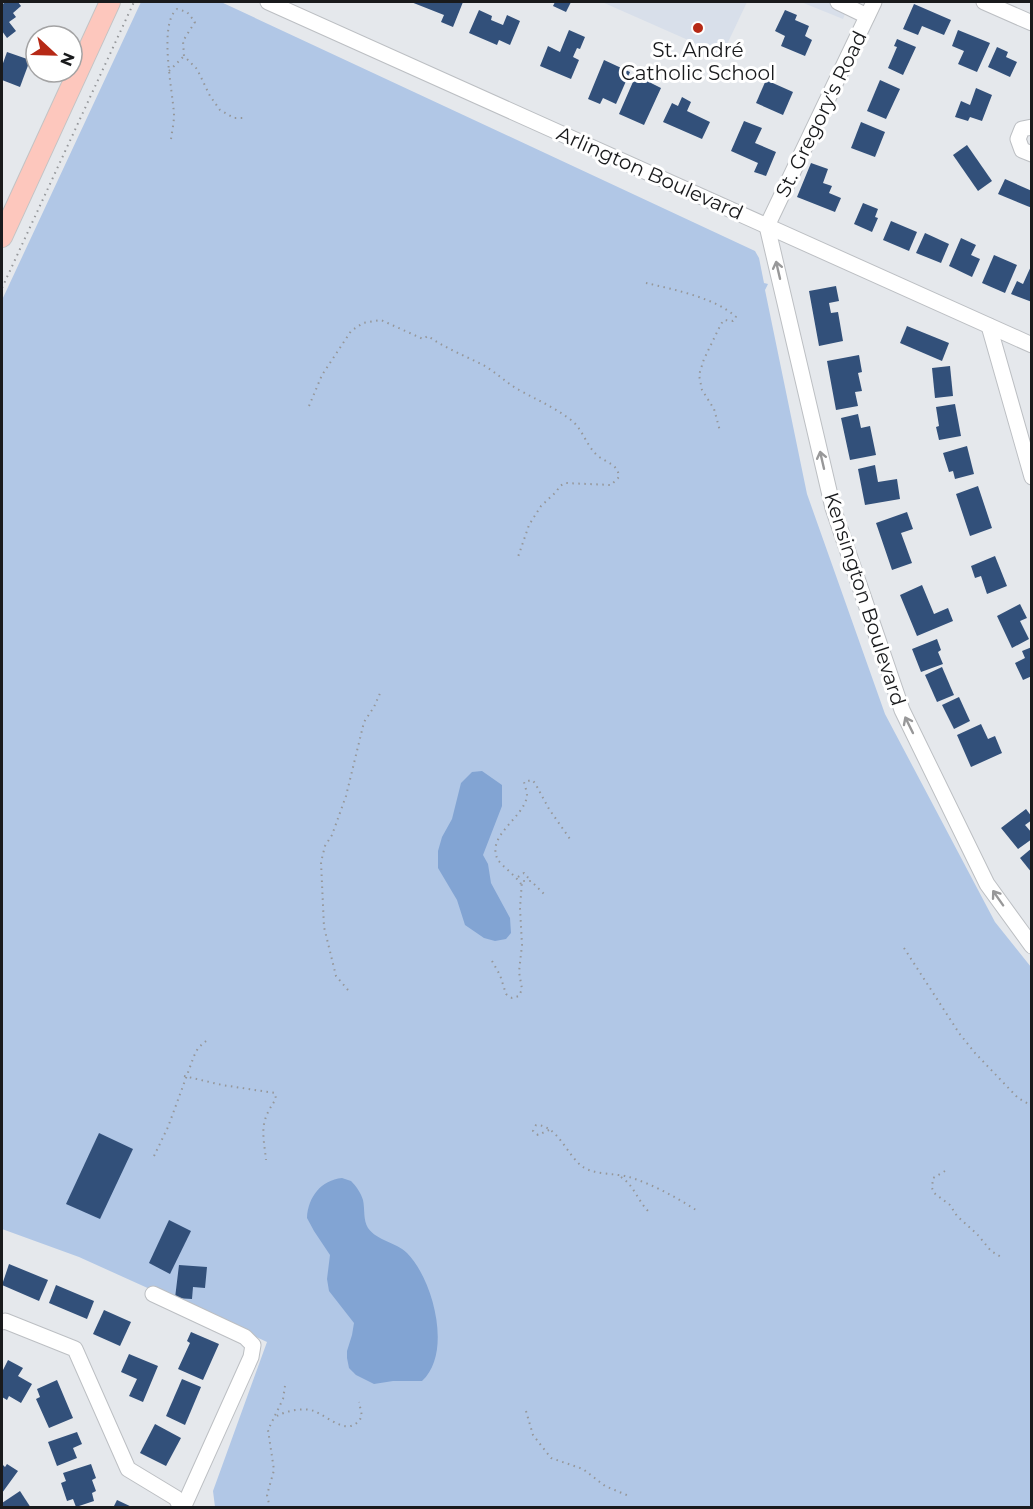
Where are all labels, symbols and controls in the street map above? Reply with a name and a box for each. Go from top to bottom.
marker: St. André Catholic School [691,21,705,35]
north arrow [24,24,84,84]
street label: St. Gregory's Road [770,27,872,201]
place label: St. André Catholic School [621,38,775,85]
text: N [56,50,79,69]
street label: Arlington Boulevard [553,121,747,225]
one-way arrow [771,261,783,280]
one-way arrow [815,451,827,470]
street label: Kensington Boulevard [819,489,911,709]
one-way arrow [903,716,914,734]
one-way arrow [992,891,1004,907]

